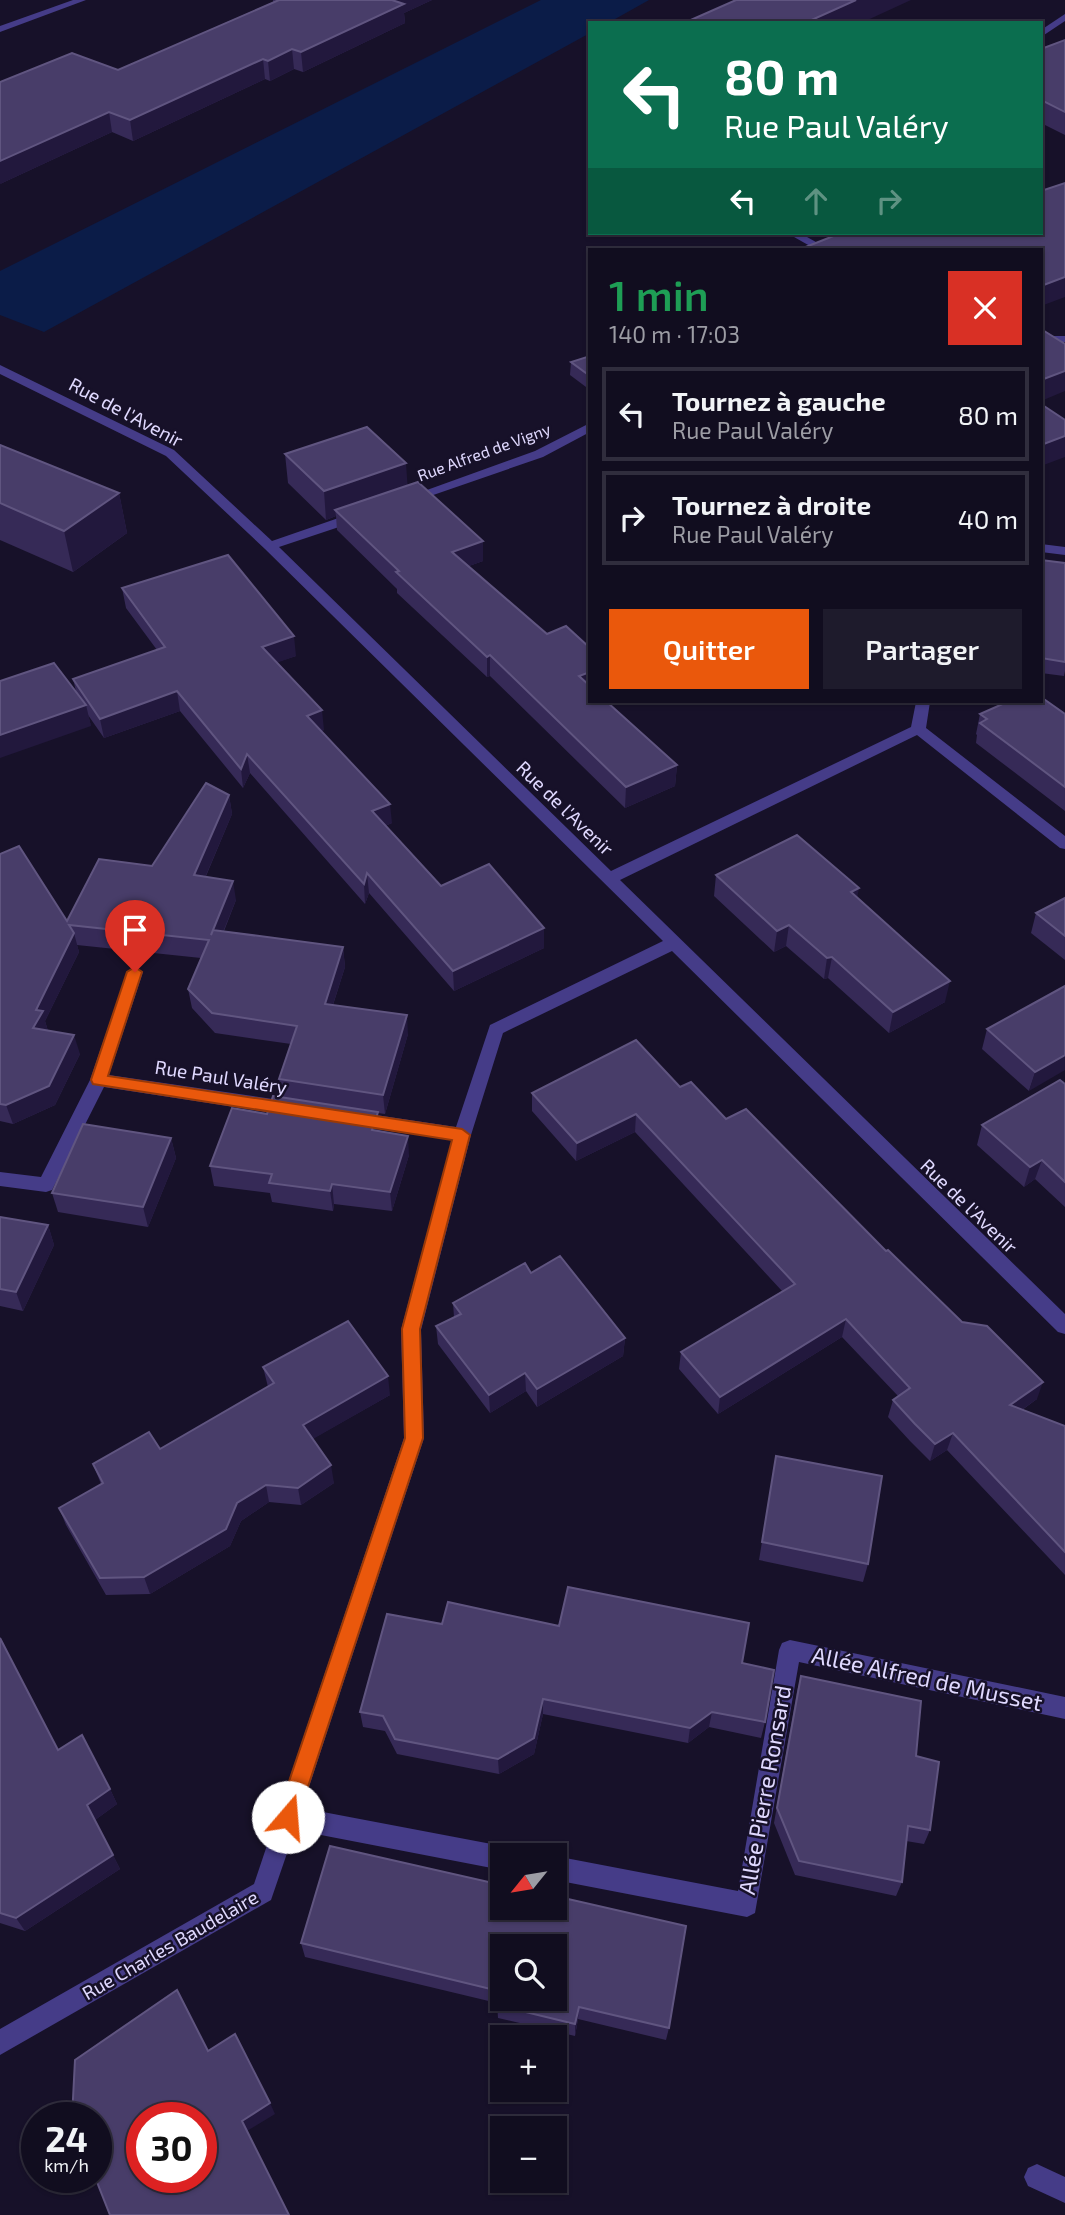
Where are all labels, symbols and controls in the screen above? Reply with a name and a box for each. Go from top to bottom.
text: 80 m [724,46,839,105]
icon: left [609,49,700,140]
text: Rue Paul Valéry [724,106,949,144]
icon: left [724,182,762,220]
icon: ahead [797,182,835,220]
icon: right [870,182,908,220]
text: 1 min [609,269,709,319]
button: close [948,271,1022,345]
text: 140 m · 17:03 [609,320,740,348]
street label: Rue de l'Avenir [65,372,188,451]
text: Tournez à gauche [672,385,886,416]
icon: left [613,395,651,433]
text: 80 m [958,399,1018,430]
text: Rue Paul Valéry [672,416,833,444]
street label: Rue Alfred de Vigny [415,418,554,484]
text: Tournez à droite [672,489,871,520]
icon: right [613,499,651,537]
text: 40 m [958,503,1018,534]
text: Rue Paul Valéry [672,520,833,548]
button: Quitter [609,609,809,689]
button: Partager [823,609,1022,689]
street label: Rue de l'Avenir [512,756,619,860]
pin [105,900,165,972]
icon: arrive [116,911,154,949]
street label: Rue Paul Valéry [153,1055,289,1098]
street label: Rue de l'Avenir [916,1154,1023,1258]
street label: Allée Alfred de Musset [809,1640,1045,1716]
street label: Allée Pierre Ronsard [732,1683,796,1897]
position arrow [251,1780,325,1854]
north arrow [490,1843,567,1920]
map controls [490,1843,567,2193]
street label: Rue Charles Baudelaire [78,1885,262,2004]
button: search [490,1934,567,2011]
button: + [490,2025,567,2102]
speed limit sign: 30 [126,2102,217,2193]
button: − [490,2116,567,2193]
text: 24 [45,2117,88,2159]
text: km/h [44,2154,89,2176]

